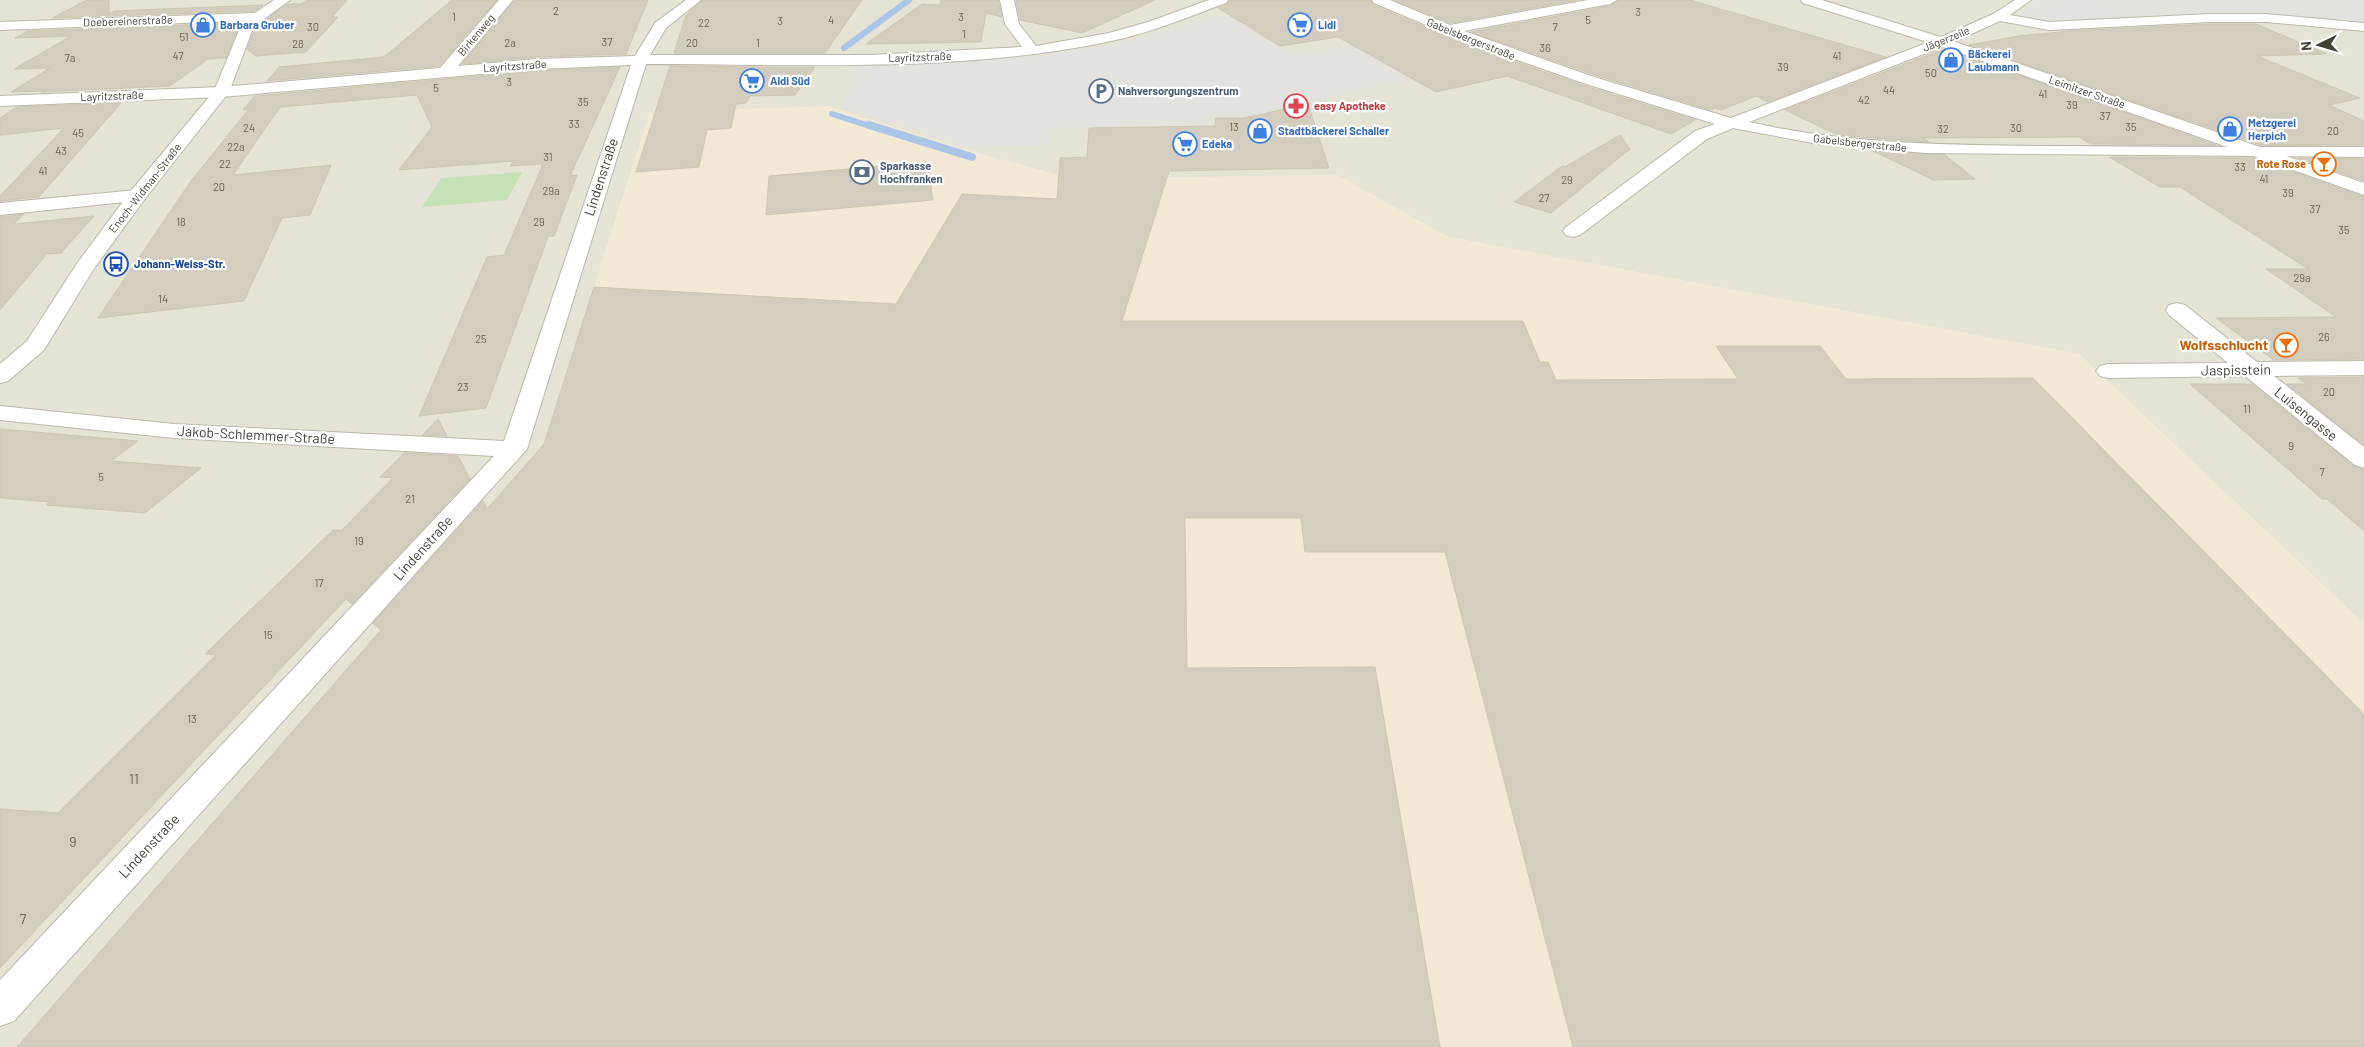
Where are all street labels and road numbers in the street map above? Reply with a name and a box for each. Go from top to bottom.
street label: Birkenweg [455,11,497,58]
street label: Doebereinerstraße [83,12,173,29]
street label: Gabelsbergerstraße [1425,15,1517,62]
street label: Jägerzeile [1920,23,1971,54]
street label: Layritzstraße [888,49,952,64]
street label: Layritzstraße [483,57,547,74]
street label: Leimitzer Straße [2047,72,2127,111]
street label: Layritzstraße [80,88,144,103]
street label: Gabelsbergerstraße [1813,131,1908,154]
street label: Lindenstraße [580,136,621,218]
street label: Enoch-Widman-Straße [106,140,184,235]
street label: Jaspisstein [2201,360,2271,379]
street label: Luisengasse [2271,383,2341,444]
street label: Jakob-Schlemmer-Straße [177,422,335,447]
street label: Lindenstraße [389,512,456,583]
street label: Lindenstraße [115,810,182,881]

